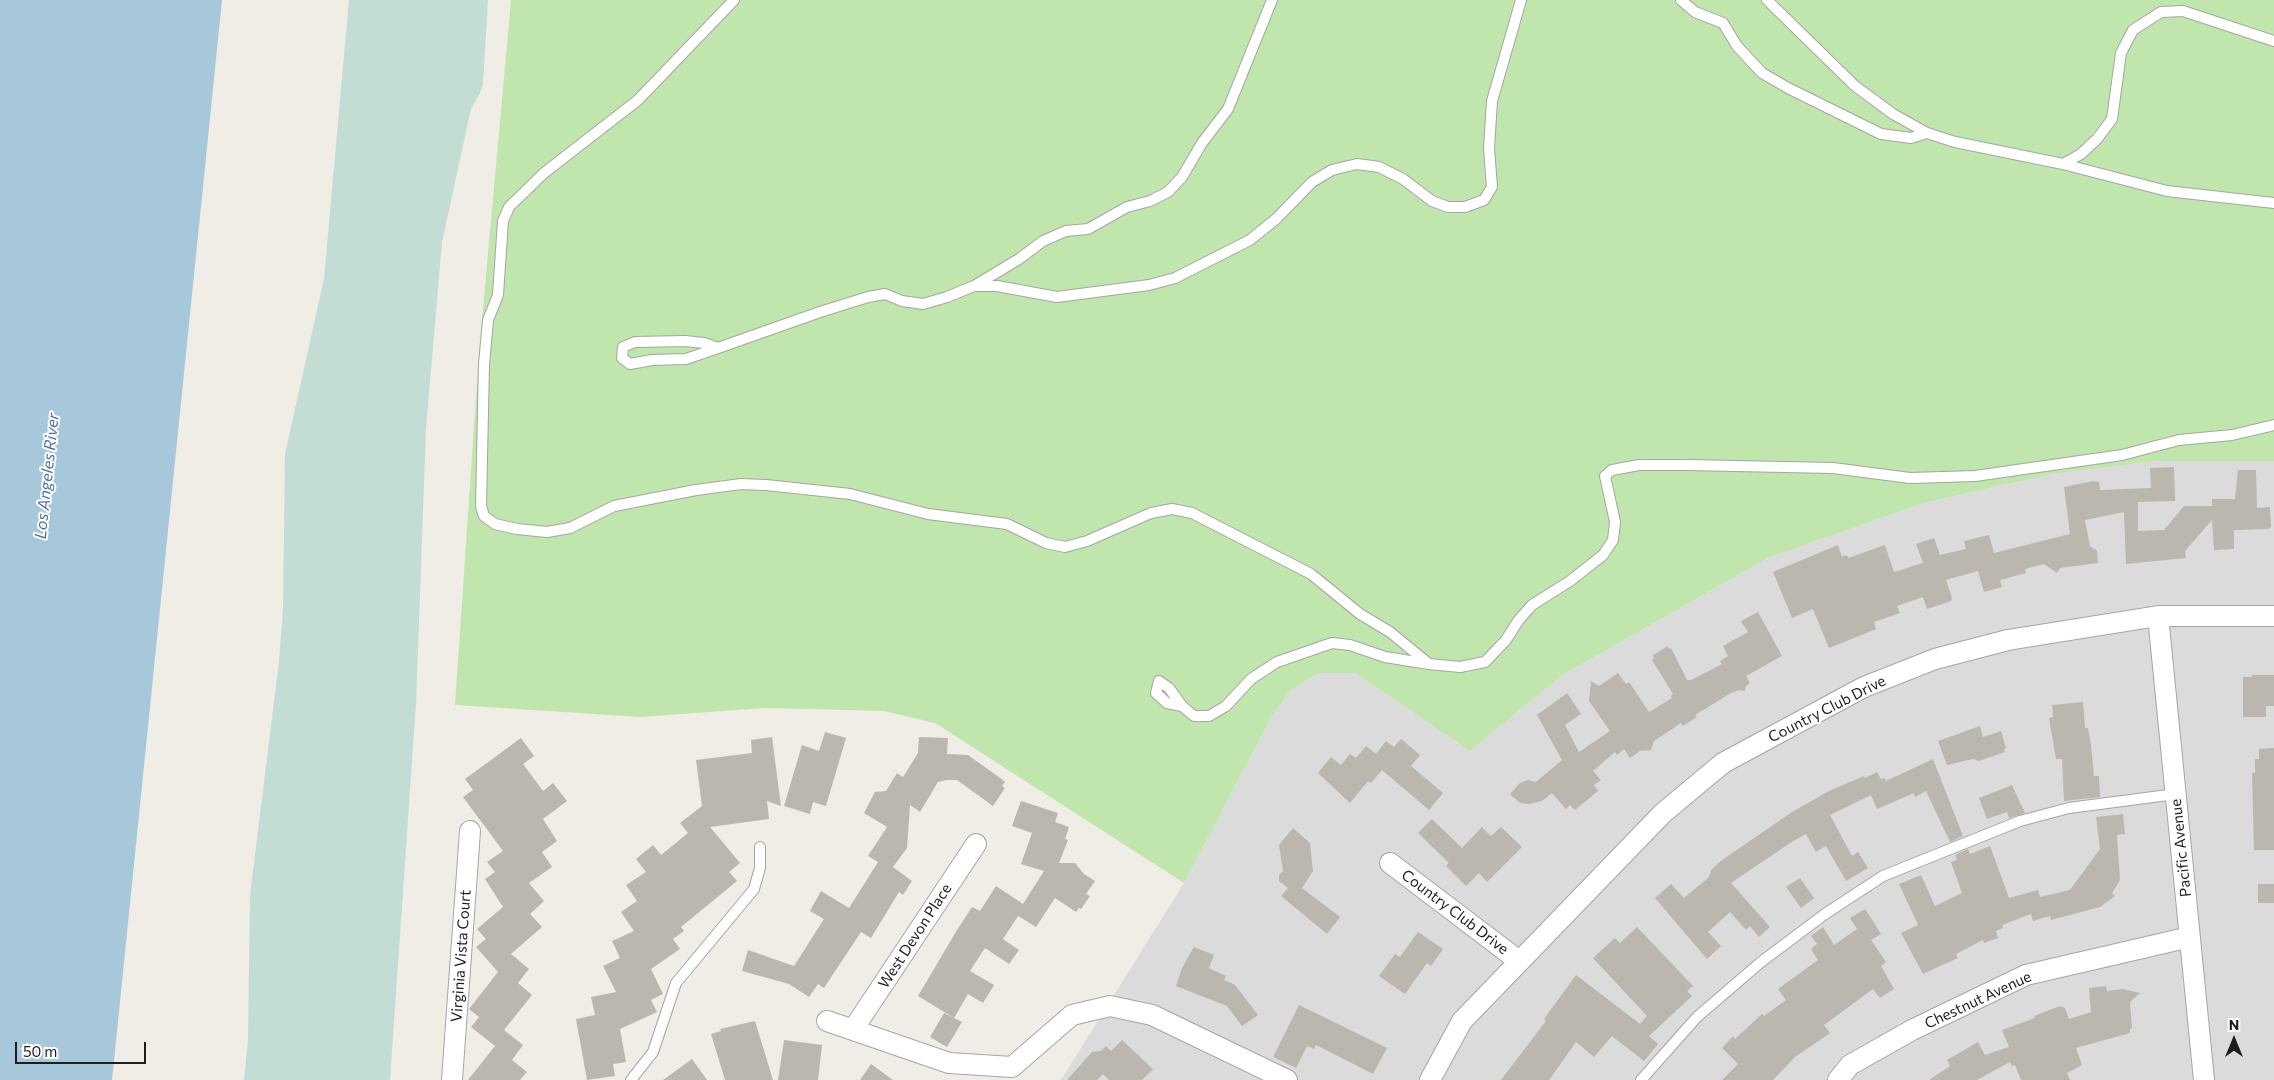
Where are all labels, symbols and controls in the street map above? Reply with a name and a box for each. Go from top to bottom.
water label: Los Angeles River [31,412,63,540]
street label: Country Club Drive [1765,672,1889,746]
street label: Pacific Avenue [2167,798,2195,898]
street label: Country Club Drive [1398,866,1512,958]
street label: West Devon Place [875,880,955,992]
street label: Virginia Vista Court [447,889,475,1023]
street label: Chestnut Avenue [1922,967,2034,1033]
north arrow [2209,1015,2259,1065]
text: N [2229,1016,2239,1033]
scale bar [18,1032,149,1064]
text: 50 m [23,1042,57,1060]

